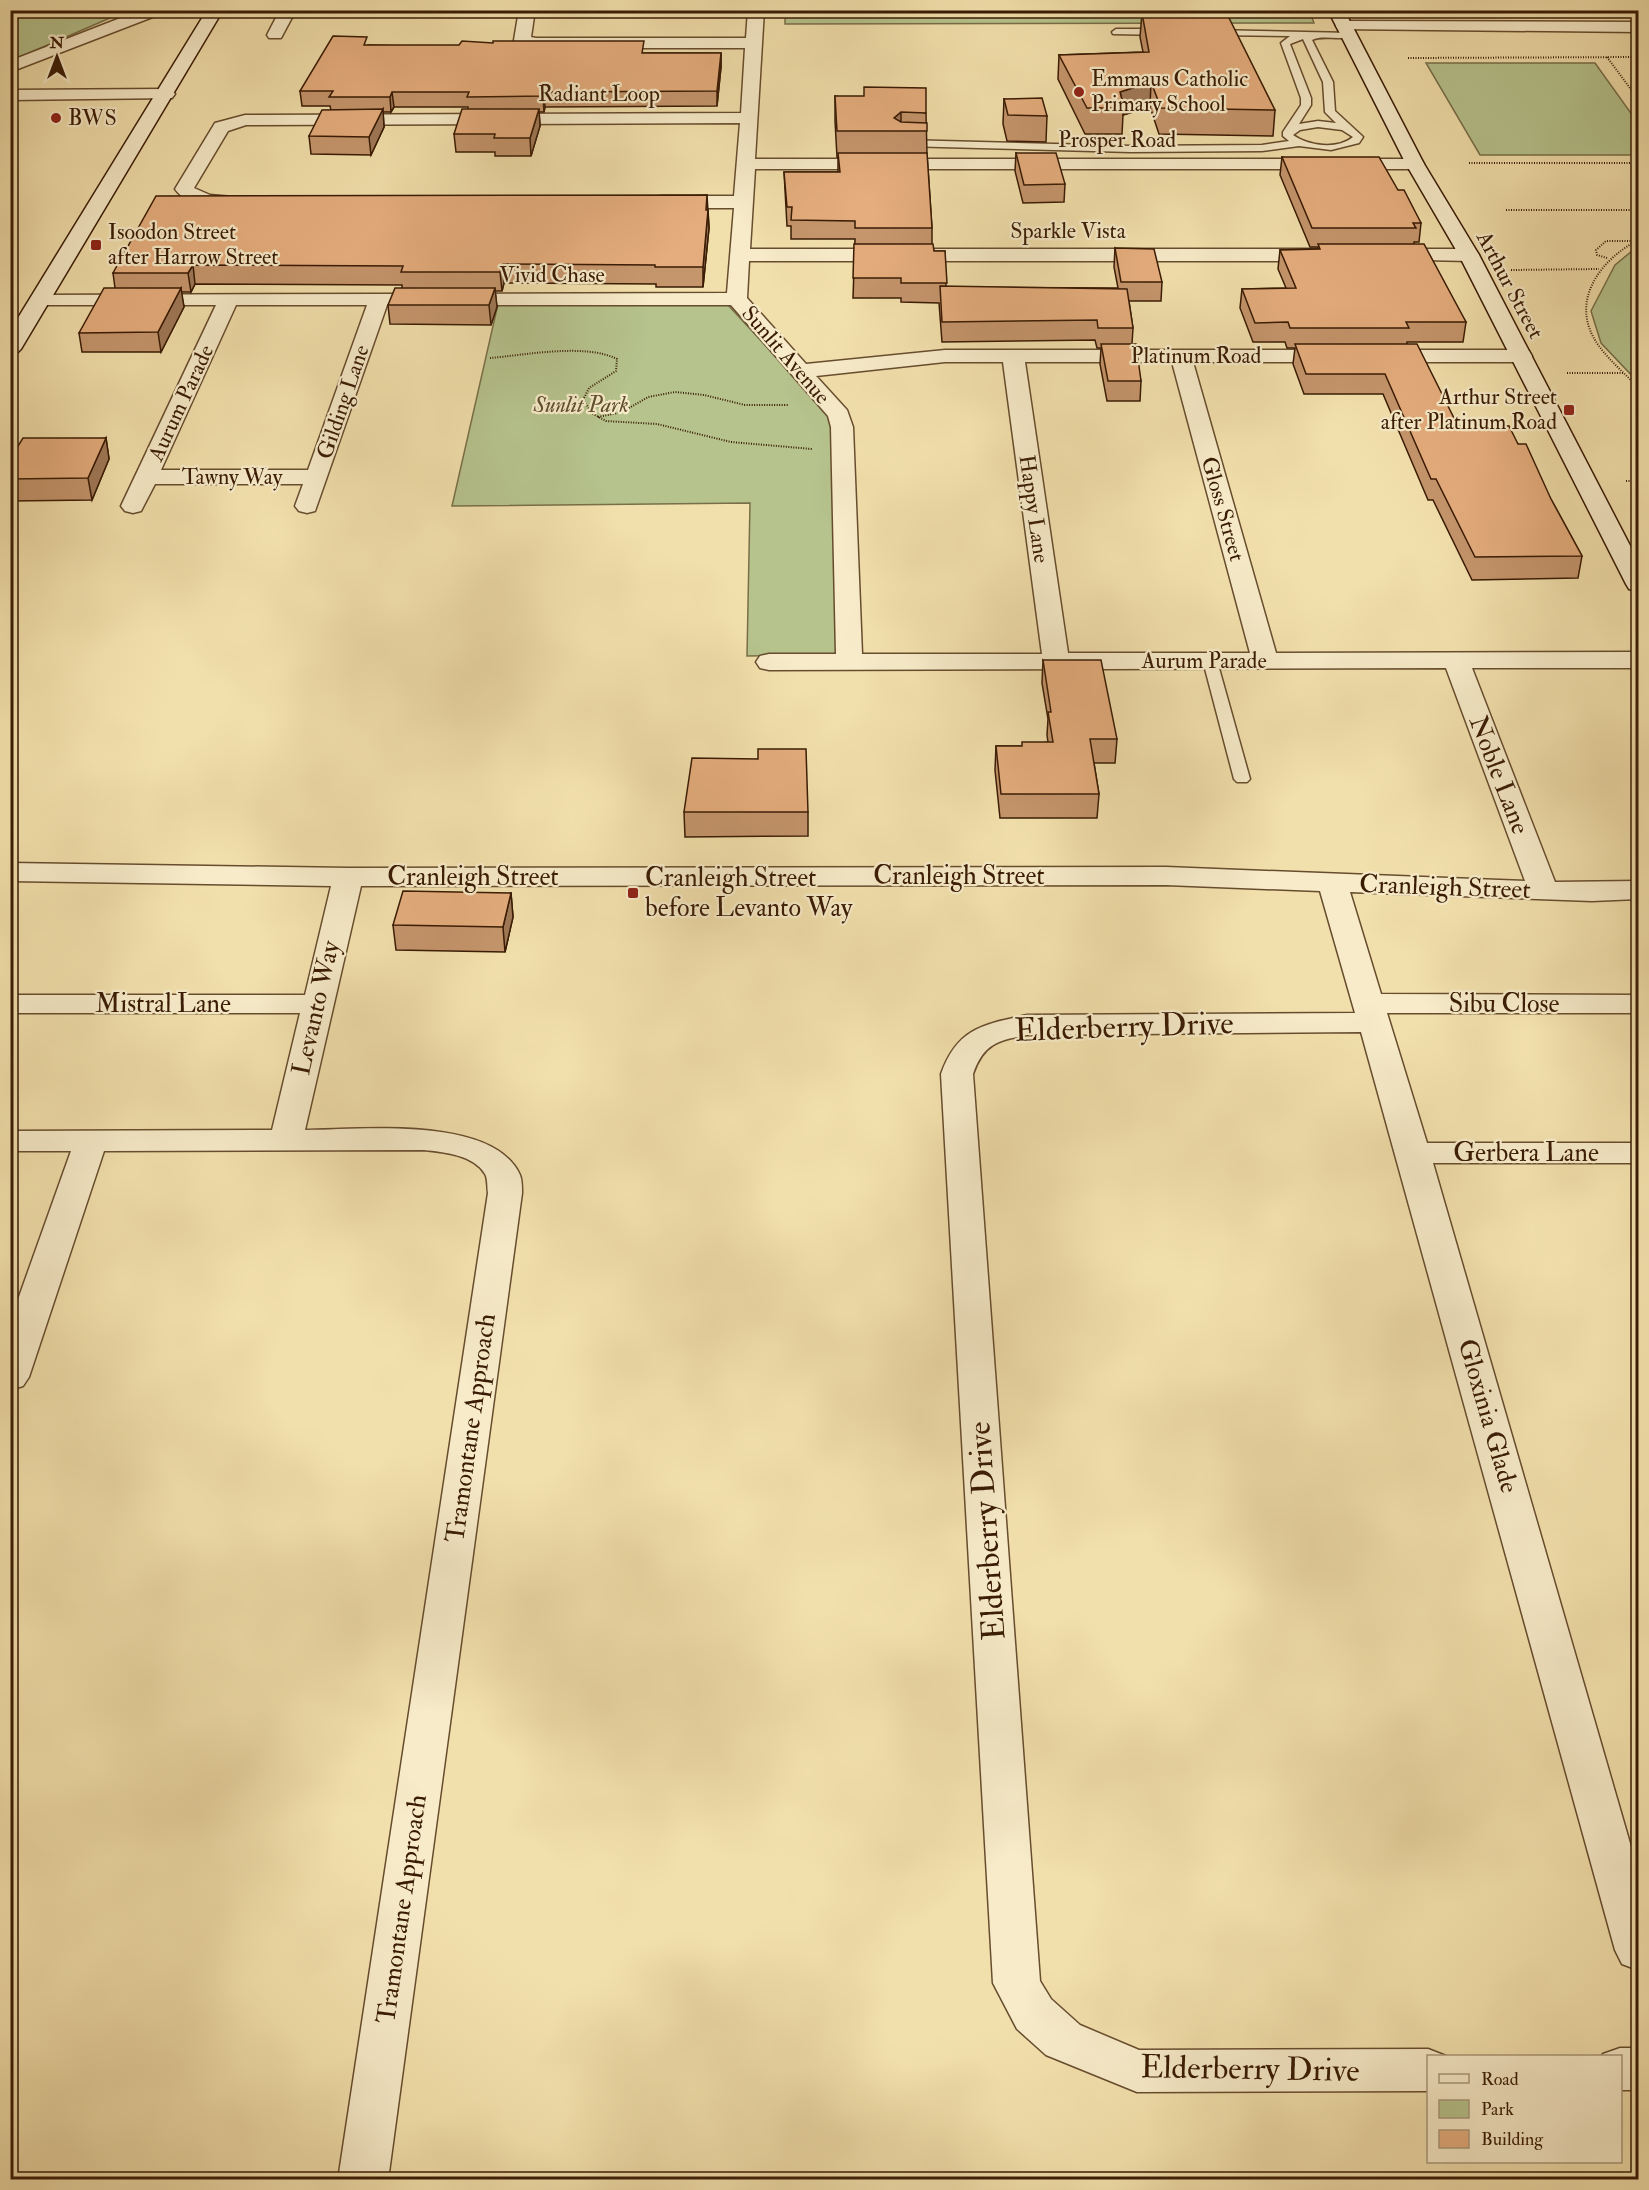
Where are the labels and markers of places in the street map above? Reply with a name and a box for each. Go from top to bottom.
place label: Emmaus Catholic Primary School [1091,65,1248,118]
marker: Emmaus Catholic Primary School [1072,85,1086,99]
place label: BWS [68,104,117,132]
marker: BWS [49,111,63,125]
place label: Isoodon Street after Harrow Street [108,218,278,271]
marker: Isoodon Street after Harrow Street [89,238,103,252]
place label: Arthur Street after Platinum Road [1381,383,1557,436]
marker: Arthur Street after Platinum Road [1562,403,1576,417]
place label: Cranleigh Street before Levanto Way [645,862,853,924]
marker: Cranleigh Street before Levanto Way [626,886,640,900]

